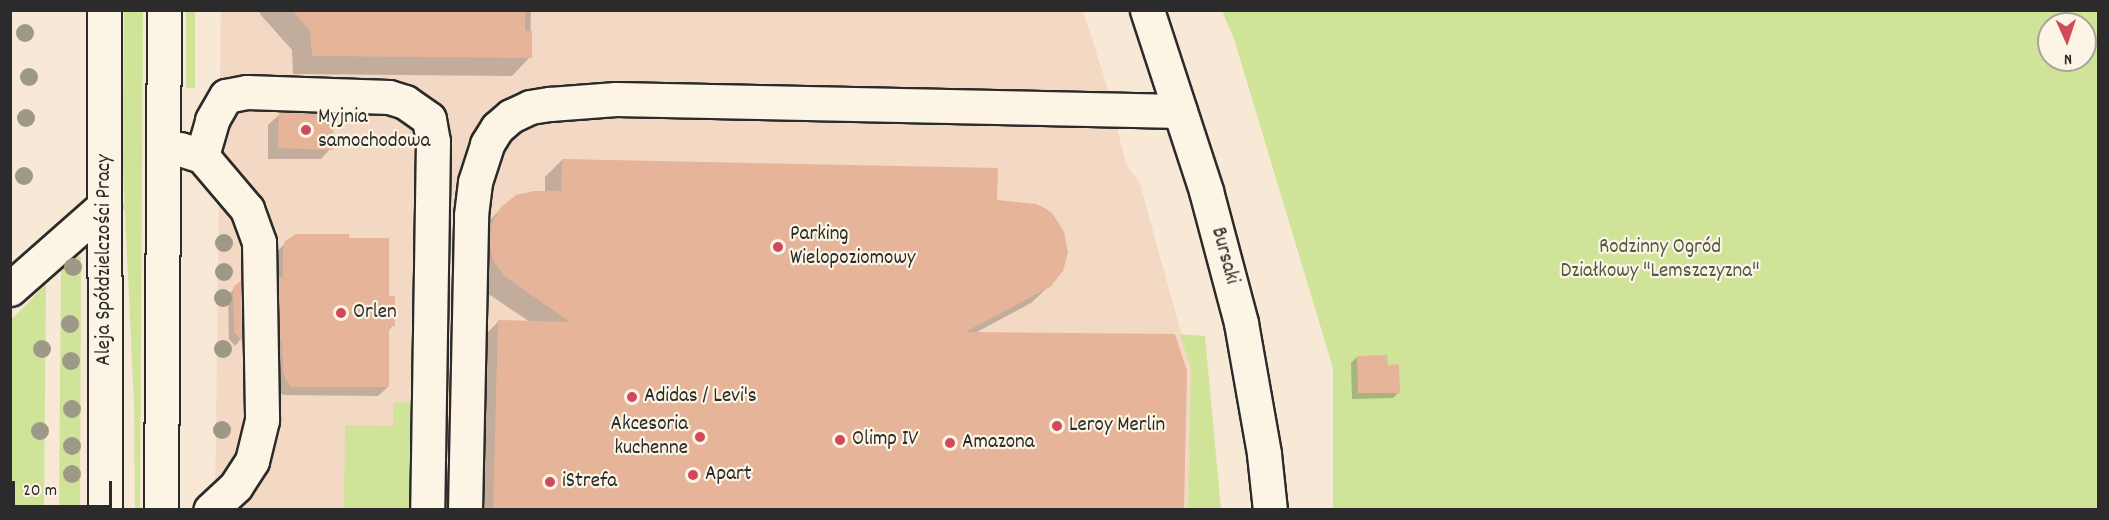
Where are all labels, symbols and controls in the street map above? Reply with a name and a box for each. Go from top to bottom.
north arrow [2037,12,2097,72]
text: N [2063,47,2072,70]
place label: Myjnia samochodowa [318,105,430,155]
marker: Myjnia samochodowa [299,123,313,137]
street label: Aleja Spółdzielczości Pracy [92,154,118,366]
place label: Parking Wielopoziomowy [790,222,915,272]
street label: Bursaki [1204,225,1244,287]
park label: Rodzinny Ogród Działkowy "Lemszczyzna" [1560,235,1760,285]
marker: Parking Wielopoziomowy [771,240,785,254]
place label: Orlen [353,300,397,326]
marker: Orlen [334,306,348,320]
place label: Adidas / Levi's [644,384,757,410]
marker: Adidas / Levi's [625,390,639,404]
place label: Akcesoria kuchenne [611,412,688,462]
place label: Leroy Merlin [1069,413,1165,439]
marker: Leroy Merlin [1050,419,1064,433]
place label: Olimp IV [852,427,918,453]
marker: Akcesoria kuchenne [693,430,707,444]
place label: Amazona [962,430,1035,456]
marker: Olimp IV [833,433,847,447]
marker: Amazona [943,436,957,450]
place label: Apart [705,462,752,488]
marker: Apart [686,468,700,482]
scale bar [15,469,116,507]
place label: iStrefa [562,469,617,495]
marker: iStrefa [543,475,557,489]
text: 20 m [23,479,57,504]

